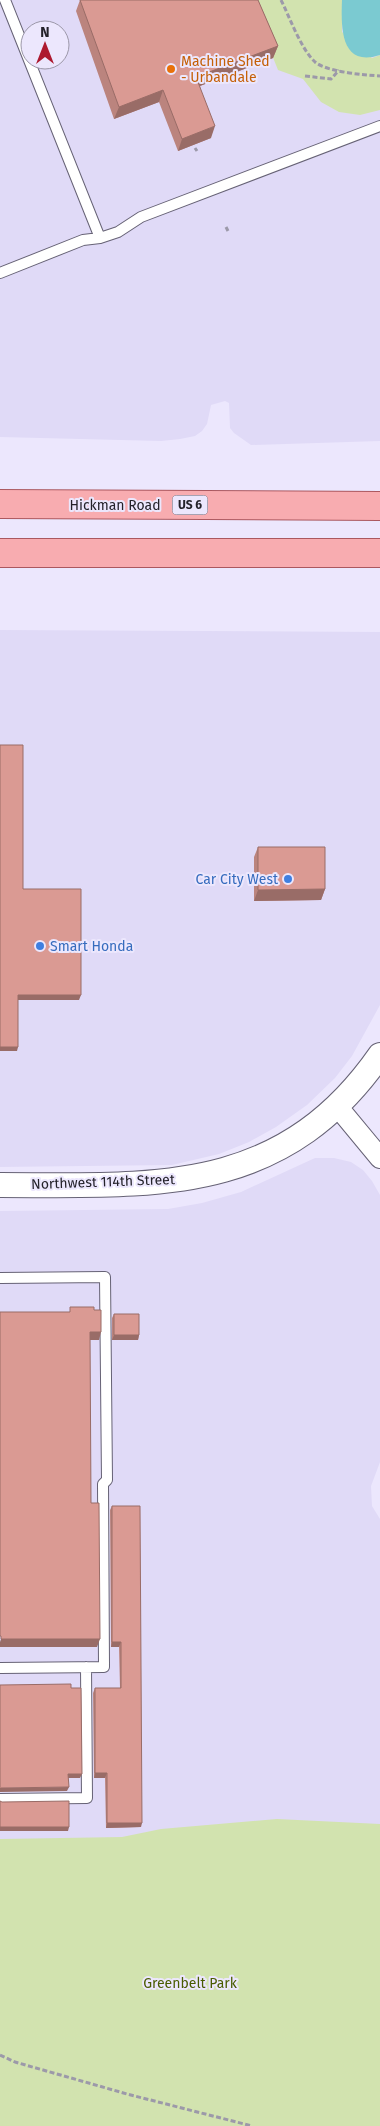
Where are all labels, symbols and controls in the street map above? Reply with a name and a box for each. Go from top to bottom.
north arrow [20,20,70,70]
text: N [40,24,50,41]
place label: Machine Shed - Urbandale [181,53,270,86]
marker: Machine Shed - Urbandale [165,63,177,75]
road number: US 6 [172,496,208,514]
street label: Hickman Road [69,497,161,514]
place label: Car City West [196,871,279,888]
marker: Car City West [282,873,294,885]
place label: Smart Honda [50,938,133,955]
marker: Smart Honda [34,940,46,952]
street label: Northwest 114th Street [31,1171,176,1193]
park label: Greenbelt Park [143,1975,238,1992]

